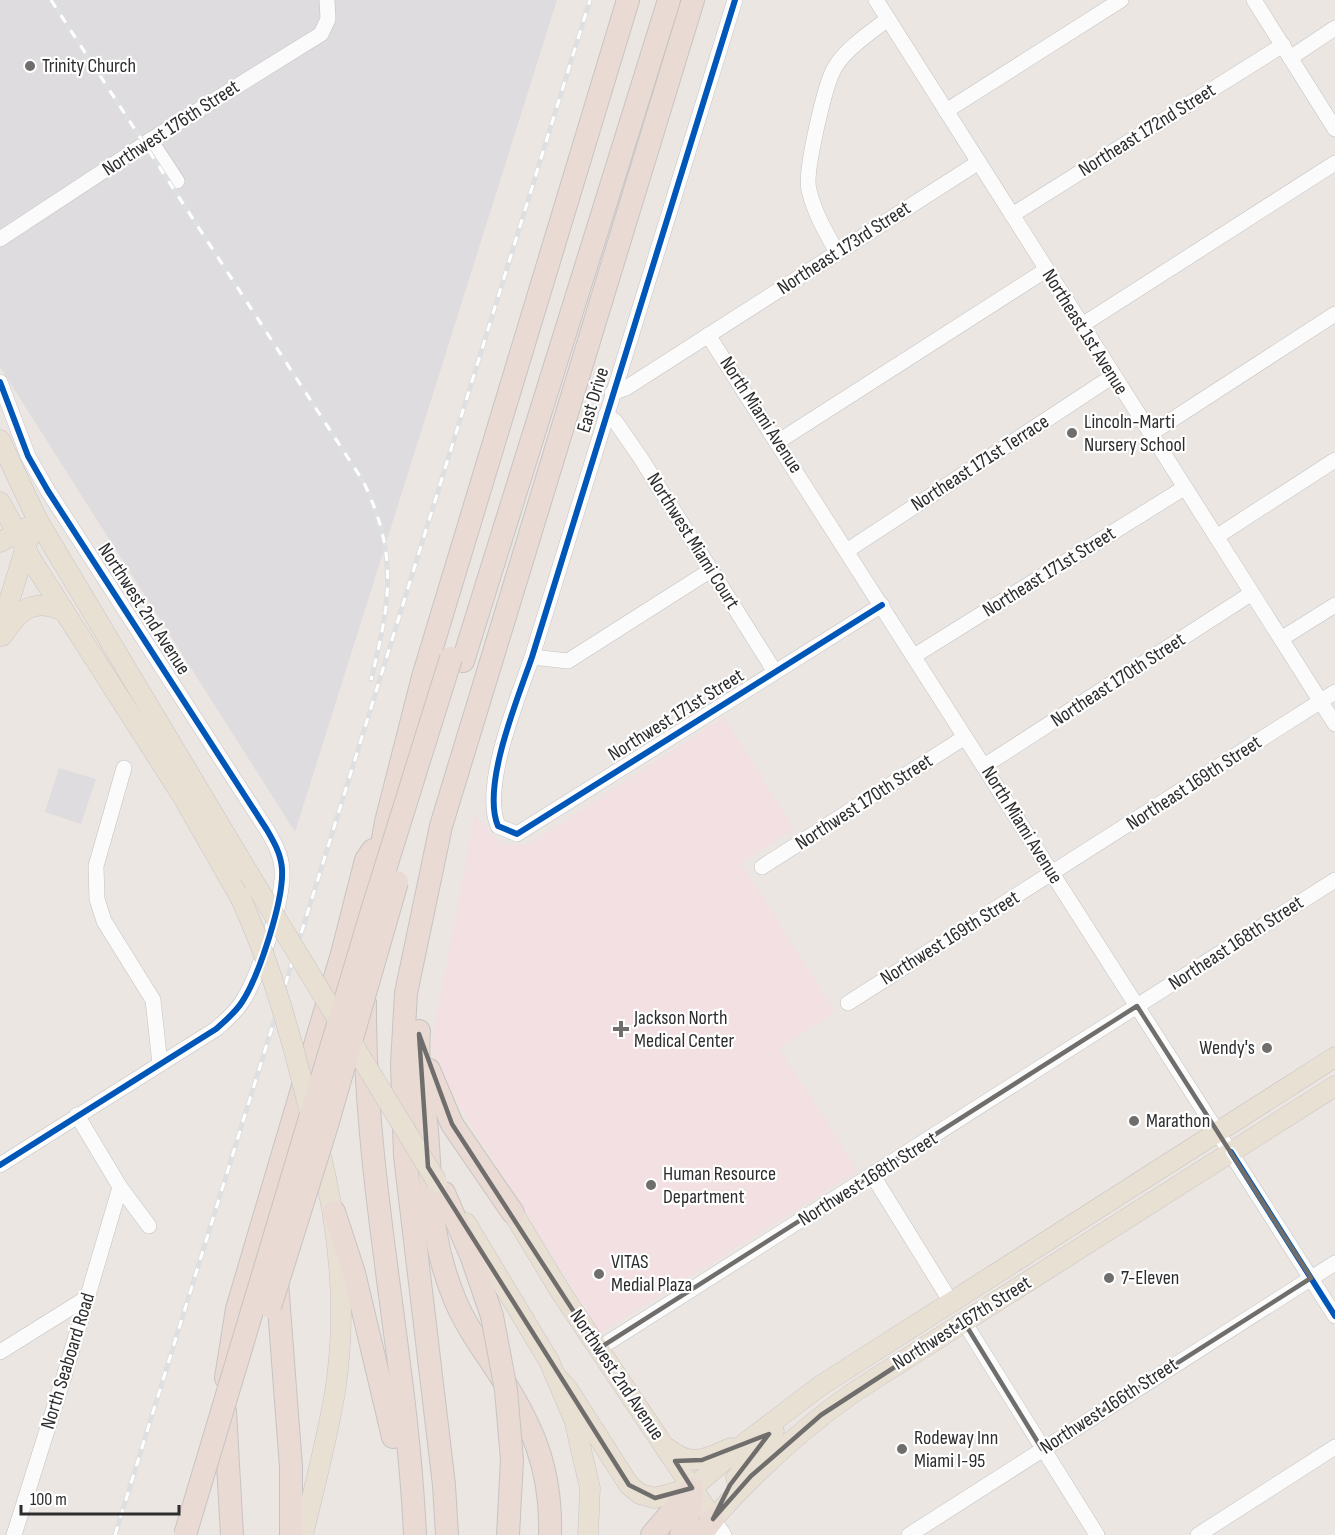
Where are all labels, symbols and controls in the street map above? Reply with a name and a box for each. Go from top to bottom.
place label: Trinity Church [42,54,136,78]
marker: Trinity Church [23,59,37,73]
street label: Northwest 176th Street [98,75,244,181]
street label: Northeast 172nd Street [1074,78,1220,182]
street label: Northeast 173rd Street [773,196,915,300]
street label: Northeast 1st Avenue [1037,265,1133,399]
street label: North Miami Avenue [714,352,808,478]
street label: East Drive [572,364,614,436]
street label: Northeast 171st Terrace [907,410,1053,516]
place label: Lincoln-Marti Nursery School [1084,410,1185,457]
marker: Lincoln-Marti Nursery School [1065,426,1079,440]
street label: Northwest Miami Court [641,468,745,614]
street label: Northeast 171st Street [978,522,1120,622]
street label: Northwest 2nd Avenue [93,539,195,679]
street label: Northeast 170th Street [1046,628,1190,732]
street label: Northwest 171st Street [604,664,748,766]
street label: Northeast 169th Street [1122,730,1266,836]
street label: Northwest 170th Street [791,749,937,855]
street label: North Miami Avenue [976,762,1068,888]
street label: Northwest 169th Street [876,886,1024,990]
street label: Northeast 168th Street [1164,890,1308,996]
place label: Jackson North Medical Center [633,1006,735,1053]
marker: Jackson North Medical Center [612,1020,630,1038]
place label: Wendy's [1199,1036,1255,1060]
marker: Wendy's [1260,1041,1274,1055]
place label: Marathon [1146,1109,1210,1133]
marker: Marathon [1127,1114,1141,1128]
street label: Northwest 168th Street [794,1127,942,1231]
place label: Human Resource Department [663,1162,776,1209]
marker: Human Resource Department [644,1178,658,1192]
place label: VITAS Medial Plaza [611,1250,692,1297]
place label: 7-Eleven [1121,1266,1179,1290]
marker: VITAS Medial Plaza [592,1267,606,1281]
street label: Northwest 167th Street [888,1271,1036,1375]
marker: 7-Eleven [1102,1271,1116,1285]
street label: North Seaboard Road [36,1290,100,1432]
street label: Northwest 2nd Avenue [565,1305,669,1445]
street label: Northwest 166th Street [1036,1353,1182,1459]
place label: Rodeway Inn Miami I-95 [914,1426,998,1473]
marker: Rodeway Inn Miami I-95 [895,1442,909,1456]
scale bar [21,1478,178,1516]
text: 100 m [30,1489,67,1510]

